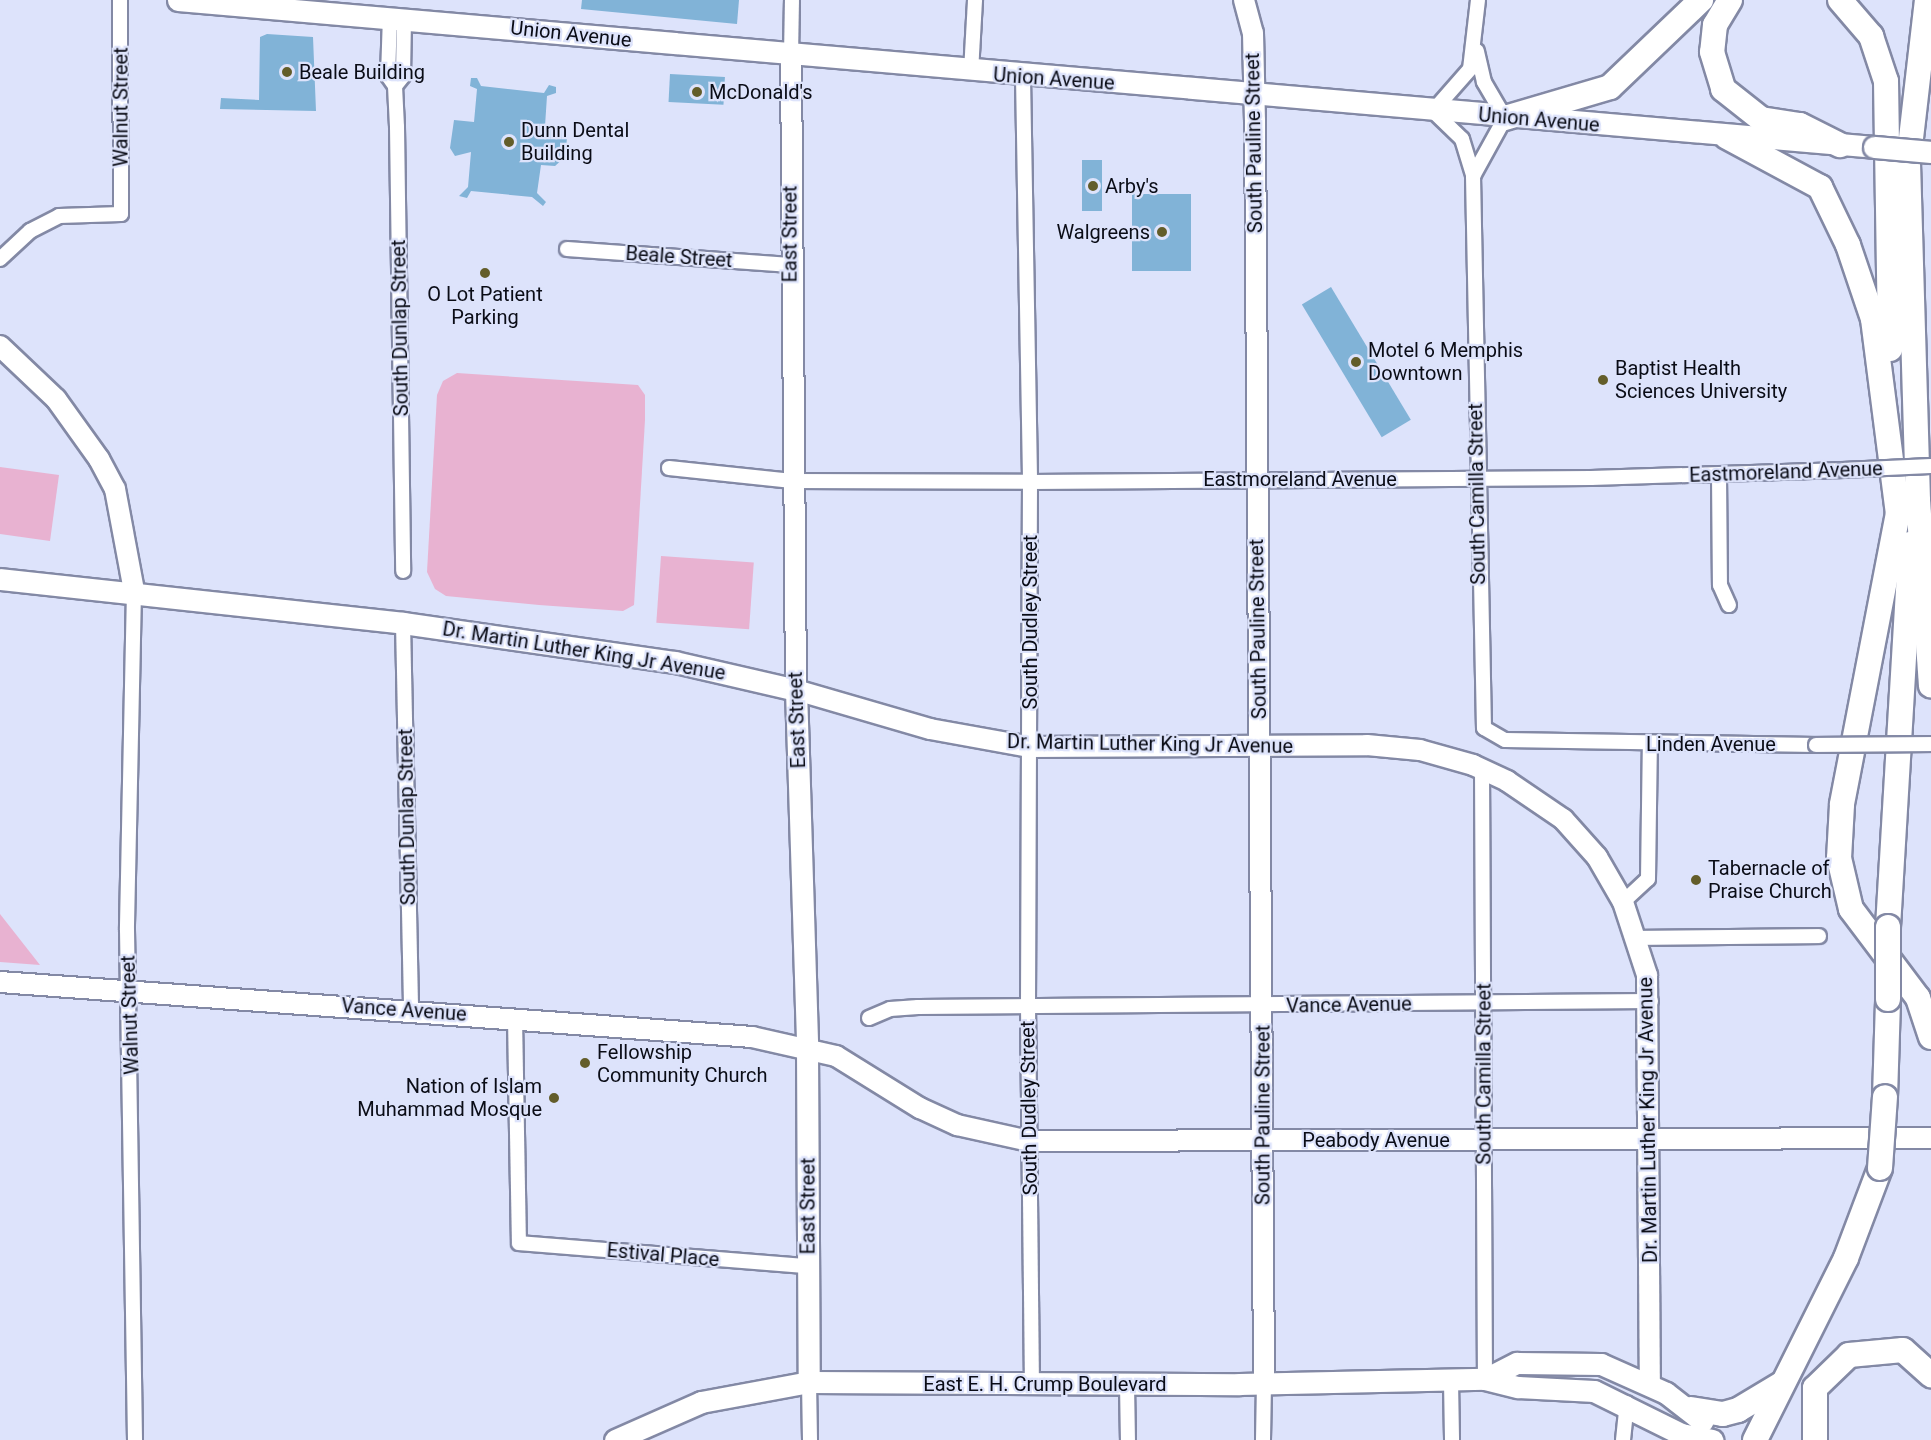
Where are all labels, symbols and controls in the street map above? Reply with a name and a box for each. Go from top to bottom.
street label: Union Avenue [509,16,633,52]
street label: Walnut Street [109,47,133,167]
street label: South Pauline Street [1240,53,1268,233]
place label: Beale Building [299,60,425,84]
street label: Union Avenue [992,63,1116,95]
marker: Beale Building [280,65,294,79]
place label: McDonald's [709,80,813,104]
marker: McDonald's [690,85,704,99]
street label: Union Avenue [1477,103,1601,137]
place label: Dunn Dental Building [521,118,629,165]
marker: Dunn Dental Building [502,135,516,149]
place label: Arby's [1105,174,1159,198]
marker: Arby's [1086,179,1100,193]
street label: East Street [778,186,802,282]
place label: Walgreens [1056,220,1150,244]
marker: Walgreens [1155,225,1169,239]
street label: South Dunlap Street [386,239,414,417]
street label: Beale Street [625,241,733,273]
marker: O Lot Patient Parking [478,266,492,280]
place label: O Lot Patient Parking [427,282,543,329]
place label: Motel 6 Memphis Downtown [1368,338,1523,385]
marker: Motel 6 Memphis Downtown [1349,355,1363,369]
place label: Baptist Health Sciences University [1615,356,1787,403]
marker: Baptist Health Sciences University [1596,373,1610,387]
street label: South Camilla Street [1463,403,1491,585]
street label: Eastmoreland Avenue [1689,457,1883,487]
street label: Eastmoreland Avenue [1203,467,1397,491]
street label: South Dudley Street [1018,535,1042,709]
street label: South Pauline Street [1244,539,1272,719]
street label: Dr. Martin Luther King Jr Avenue [441,617,727,685]
street label: East Street [783,671,811,769]
street label: South Dunlap Street [393,728,421,906]
street label: Dr. Martin Luther King Jr Avenue [1007,730,1293,758]
street label: Linden Avenue [1646,732,1776,756]
place label: Tabernacle of Praise Church [1708,856,1832,903]
marker: Tabernacle of Praise Church [1689,873,1703,887]
street label: Walnut Street [116,955,144,1075]
street label: Dr. Martin Luther King Jr Avenue [1634,977,1662,1263]
street label: South Camilla Street [1472,983,1496,1165]
street label: Vance Avenue [1286,992,1412,1018]
street label: Vance Avenue [340,994,468,1026]
street label: South Dudley Street [1015,1020,1043,1196]
street label: South Pauline Street [1251,1025,1275,1205]
place label: Fellowship Community Church [597,1040,768,1087]
marker: Fellowship Community Church [578,1056,592,1070]
place label: Nation of Islam Muhammad Mosque [357,1074,542,1121]
marker: Nation of Islam Muhammad Mosque [547,1091,561,1105]
street label: Peabody Avenue [1302,1128,1450,1152]
street label: East Street [796,1158,820,1254]
street label: Estival Place [606,1238,720,1272]
street label: East E. H. Crump Boulevard [923,1372,1167,1396]

